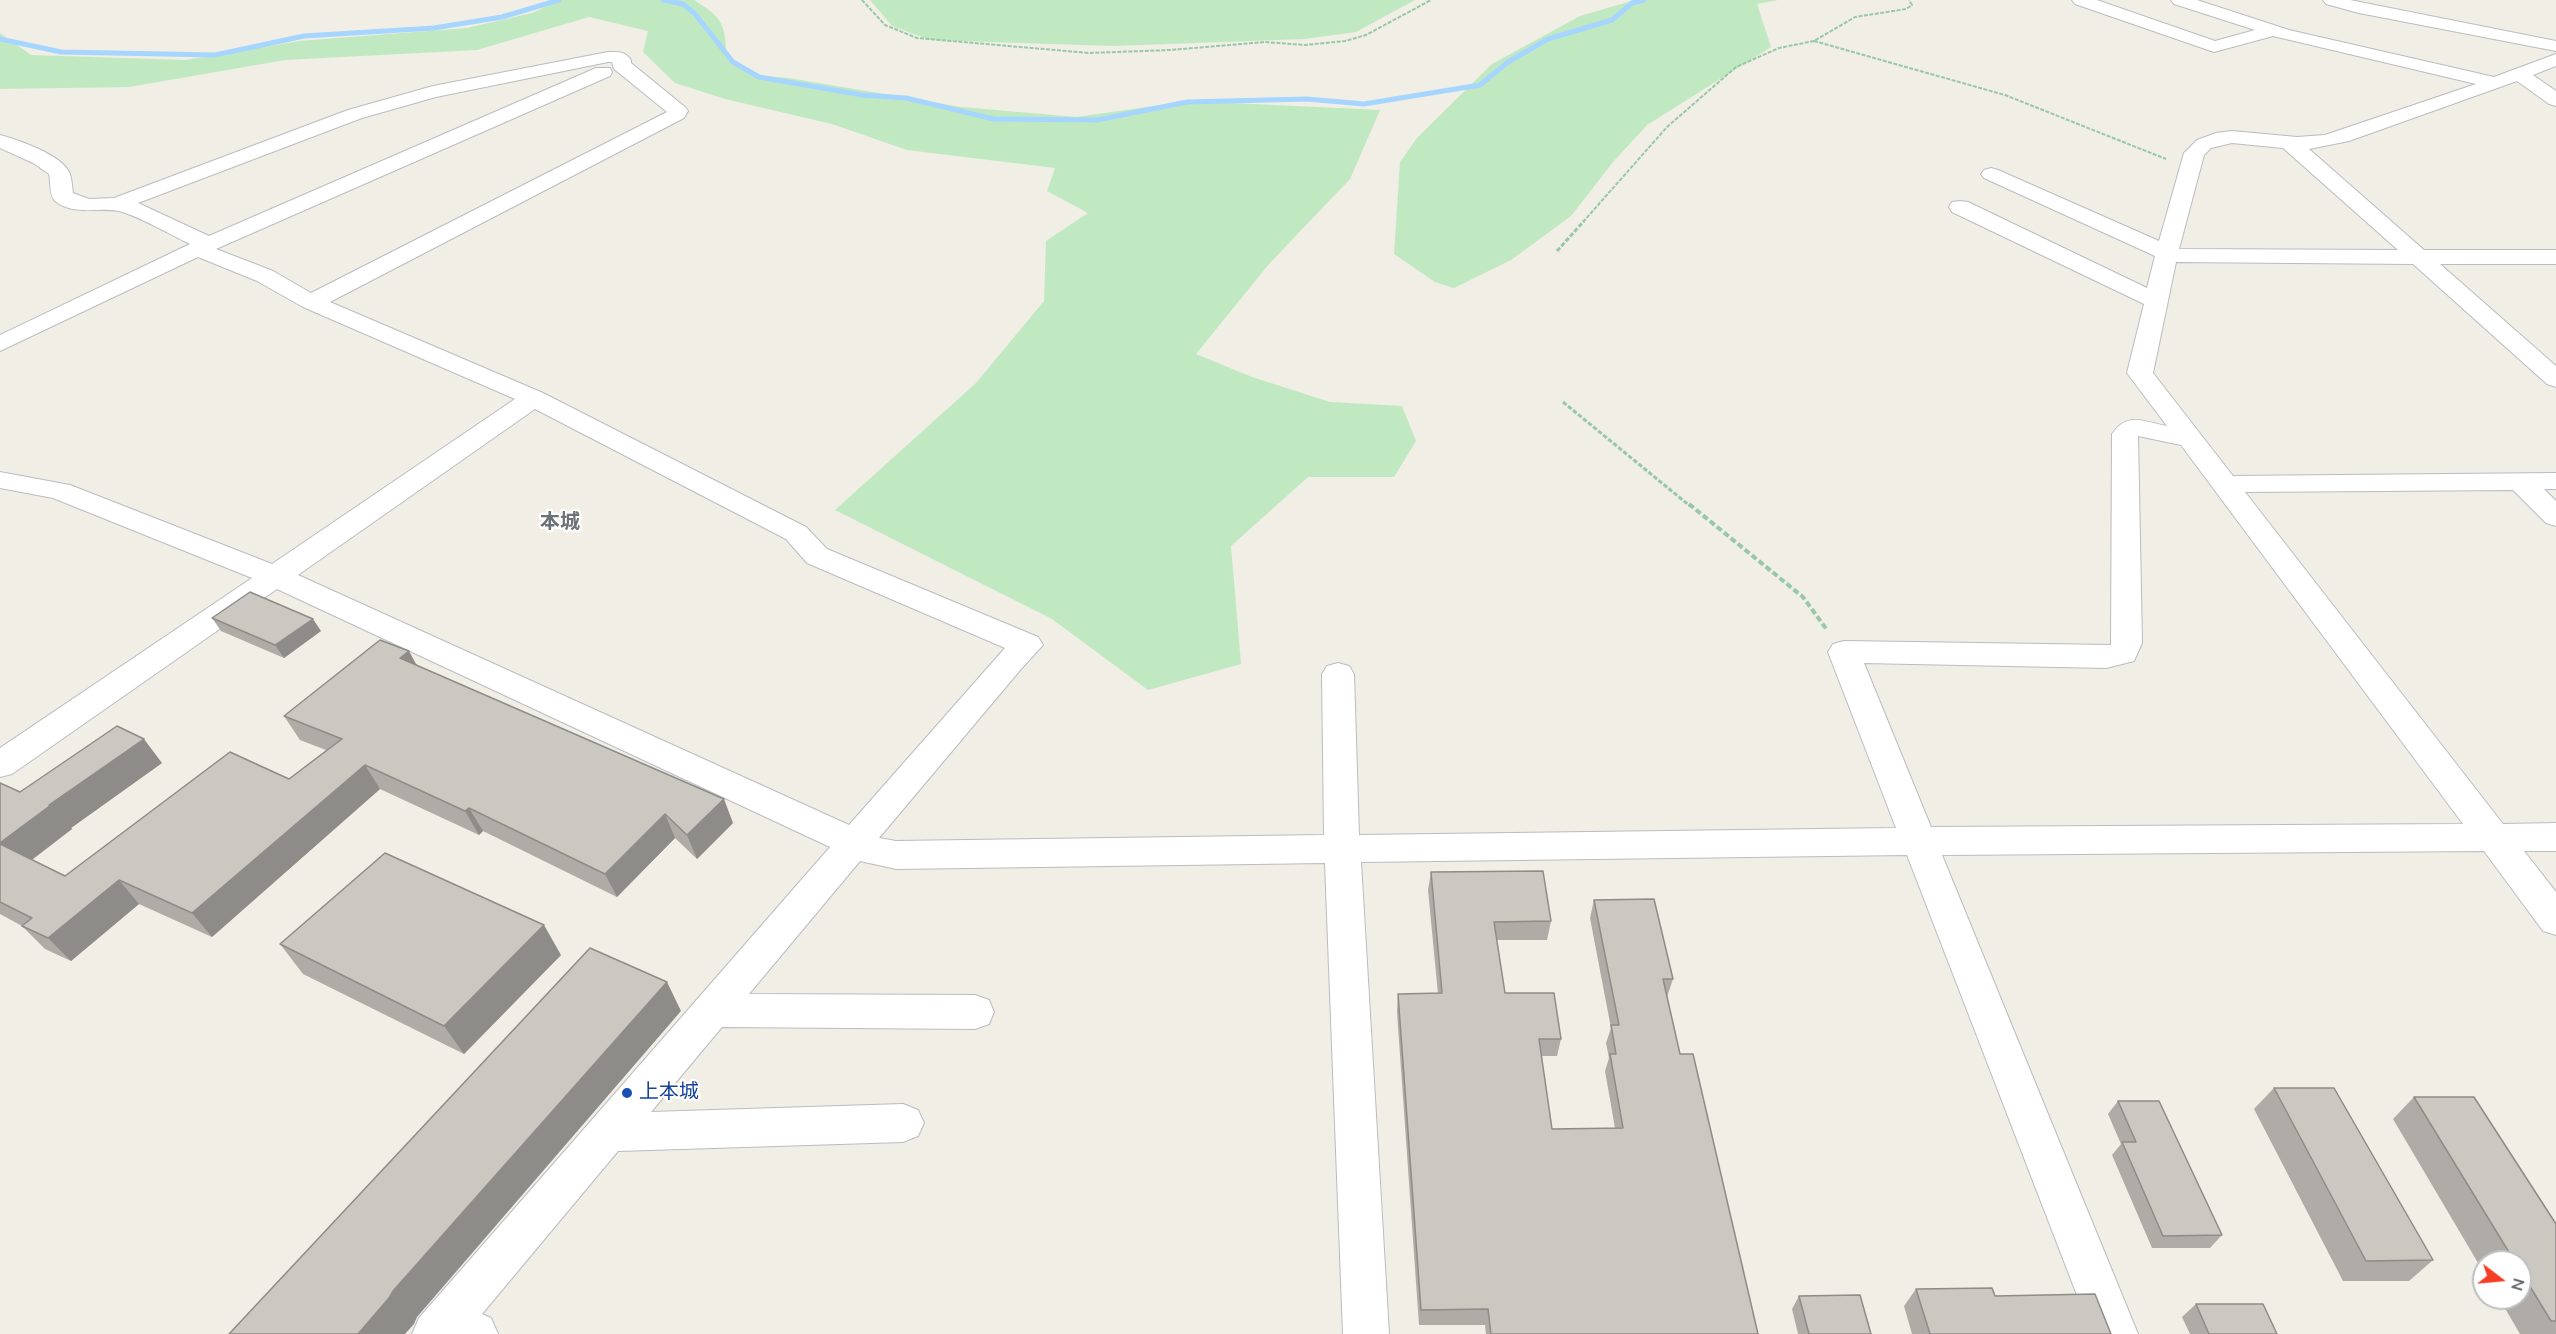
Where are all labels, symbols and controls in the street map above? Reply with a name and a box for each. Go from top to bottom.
district label: 本城 [540,511,580,535]
place label: 上本城 [639,1081,699,1105]
marker: 上本城 [620,1086,634,1100]
north arrow [2472,1250,2532,1310]
text: N [2505,1276,2530,1293]

